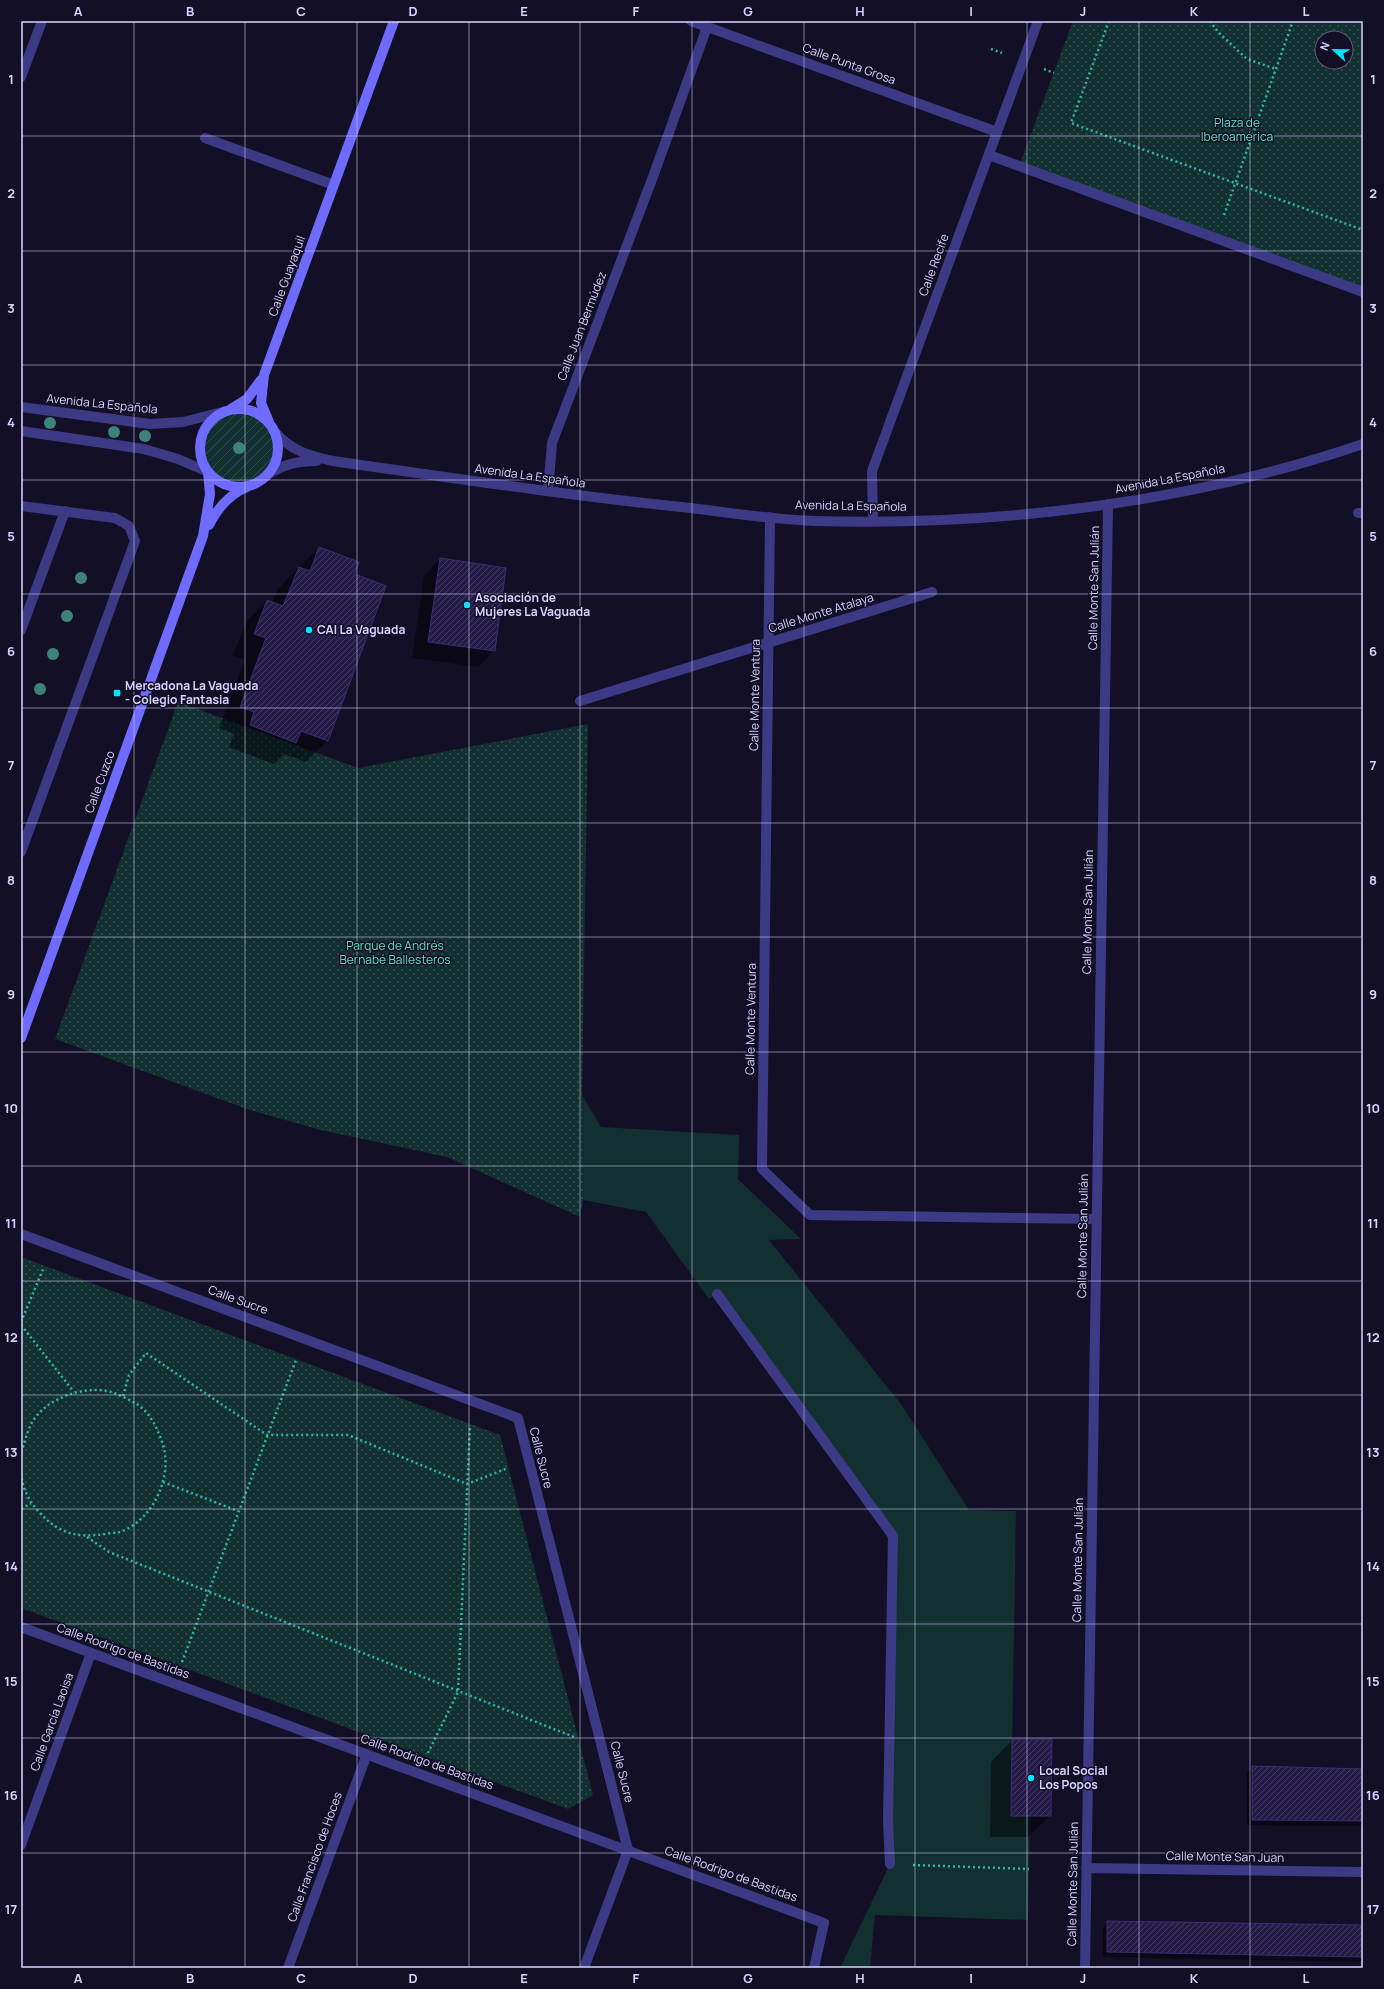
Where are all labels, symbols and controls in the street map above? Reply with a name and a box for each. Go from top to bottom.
text: A [74,2,83,20]
text: B [186,2,194,20]
text: C [296,2,306,20]
text: D [408,2,418,20]
text: E [520,2,528,20]
text: F [633,2,640,20]
text: G [743,2,753,20]
text: H [855,2,865,20]
text: I [969,2,973,20]
text: J [1080,2,1086,20]
text: K [1190,2,1199,20]
text: L [1303,2,1310,20]
north arrow [1314,30,1354,70]
street label: Calle Punta Grosa [800,39,898,88]
text: N [1316,40,1333,53]
text: 1 [8,70,14,88]
text: 1 [1370,70,1376,88]
park label: Plaza de Iberoamérica [1201,114,1273,145]
text: 2 [7,184,15,202]
text: 2 [1369,184,1377,202]
street label: Calle Recife [914,231,953,298]
street label: Calle Guayaquil [264,233,309,319]
street label: Calle Juan Bermúdez [553,269,610,383]
text: 3 [7,299,15,317]
text: 3 [1369,299,1377,317]
street label: Avenida La Española [46,389,158,418]
text: 4 [7,413,15,431]
text: 4 [1369,413,1377,431]
street label: Avenida La Española [474,459,587,492]
street label: Avenida La Española [1113,460,1226,498]
street label: Avenida La Española [795,496,907,515]
street label: Calle Monte San Julián [1084,526,1103,650]
text: 5 [7,527,15,545]
text: 5 [1369,527,1377,545]
street label: Calle Monte Atalaya [766,588,876,637]
place label: Asociación de Mujeres La Vaguada [475,589,590,620]
marker: Asociación de Mujeres La Vaguada [462,600,472,610]
place label: CAI La Vaguada [317,621,405,638]
marker: CAI La Vaguada [304,625,314,635]
street label: Calle Monte Ventura [745,639,764,751]
text: 6 [7,642,15,660]
text: 6 [1369,642,1377,660]
place label: Mercadona La Vaguada - Colegio Fantasia [125,677,258,708]
marker: Mercadona La Vaguada - Colegio Fantasia [112,688,122,698]
street label: Calle Cuzco [80,748,119,815]
text: 7 [8,756,15,774]
text: 7 [1370,756,1377,774]
street label: Calle Monte San Julián [1078,850,1097,974]
text: 8 [7,871,15,889]
text: 8 [1369,871,1377,889]
park label: Parque de Andrés Bernabé Ballesteros [339,937,451,968]
street label: Calle Monte Ventura [741,963,760,1075]
text: 9 [7,985,15,1003]
text: 9 [1369,985,1377,1003]
text: 10 [4,1099,18,1117]
text: 10 [1366,1099,1380,1117]
street label: Calle Monte San Julián [1073,1174,1092,1298]
text: 11 [5,1214,17,1232]
text: 11 [1367,1214,1379,1232]
street label: Calle Sucre [206,1281,271,1318]
text: 12 [4,1328,18,1346]
text: 12 [1366,1328,1380,1346]
street label: Calle Sucre [526,1425,557,1490]
text: 13 [4,1443,18,1461]
text: 13 [1366,1443,1380,1461]
street label: Calle Monte San Julián [1068,1498,1087,1622]
text: 14 [4,1557,18,1575]
text: 14 [1366,1557,1380,1575]
street label: Calle Rodrigo de Bastidas [54,1619,192,1683]
street label: Calle García Laoisa [26,1670,77,1773]
text: 15 [4,1672,18,1690]
text: 15 [1366,1672,1380,1690]
street label: Calle Rodrigo de Bastidas [358,1730,496,1794]
street label: Calle Sucre [607,1739,638,1804]
place label: Local Social Los Popos [1039,1762,1108,1793]
marker: Local Social Los Popos [1026,1773,1036,1783]
text: 16 [4,1786,18,1804]
text: 16 [1366,1786,1380,1804]
street label: Calle Francisco de Hoces [283,1789,346,1924]
street label: Calle Monte San Julián [1063,1822,1082,1946]
street label: Calle Rodrigo de Bastidas [662,1842,800,1906]
street label: Calle Monte San Juan [1166,1847,1284,1866]
text: 17 [5,1900,17,1918]
text: 17 [1367,1900,1379,1918]
text: A [74,1969,83,1987]
text: B [186,1969,194,1987]
text: C [296,1969,306,1987]
text: D [408,1969,418,1987]
text: E [520,1969,528,1987]
text: F [633,1969,640,1987]
text: G [743,1969,753,1987]
text: H [855,1969,865,1987]
text: I [969,1969,973,1987]
text: J [1080,1969,1086,1987]
text: K [1190,1969,1199,1987]
text: L [1303,1969,1310,1987]

